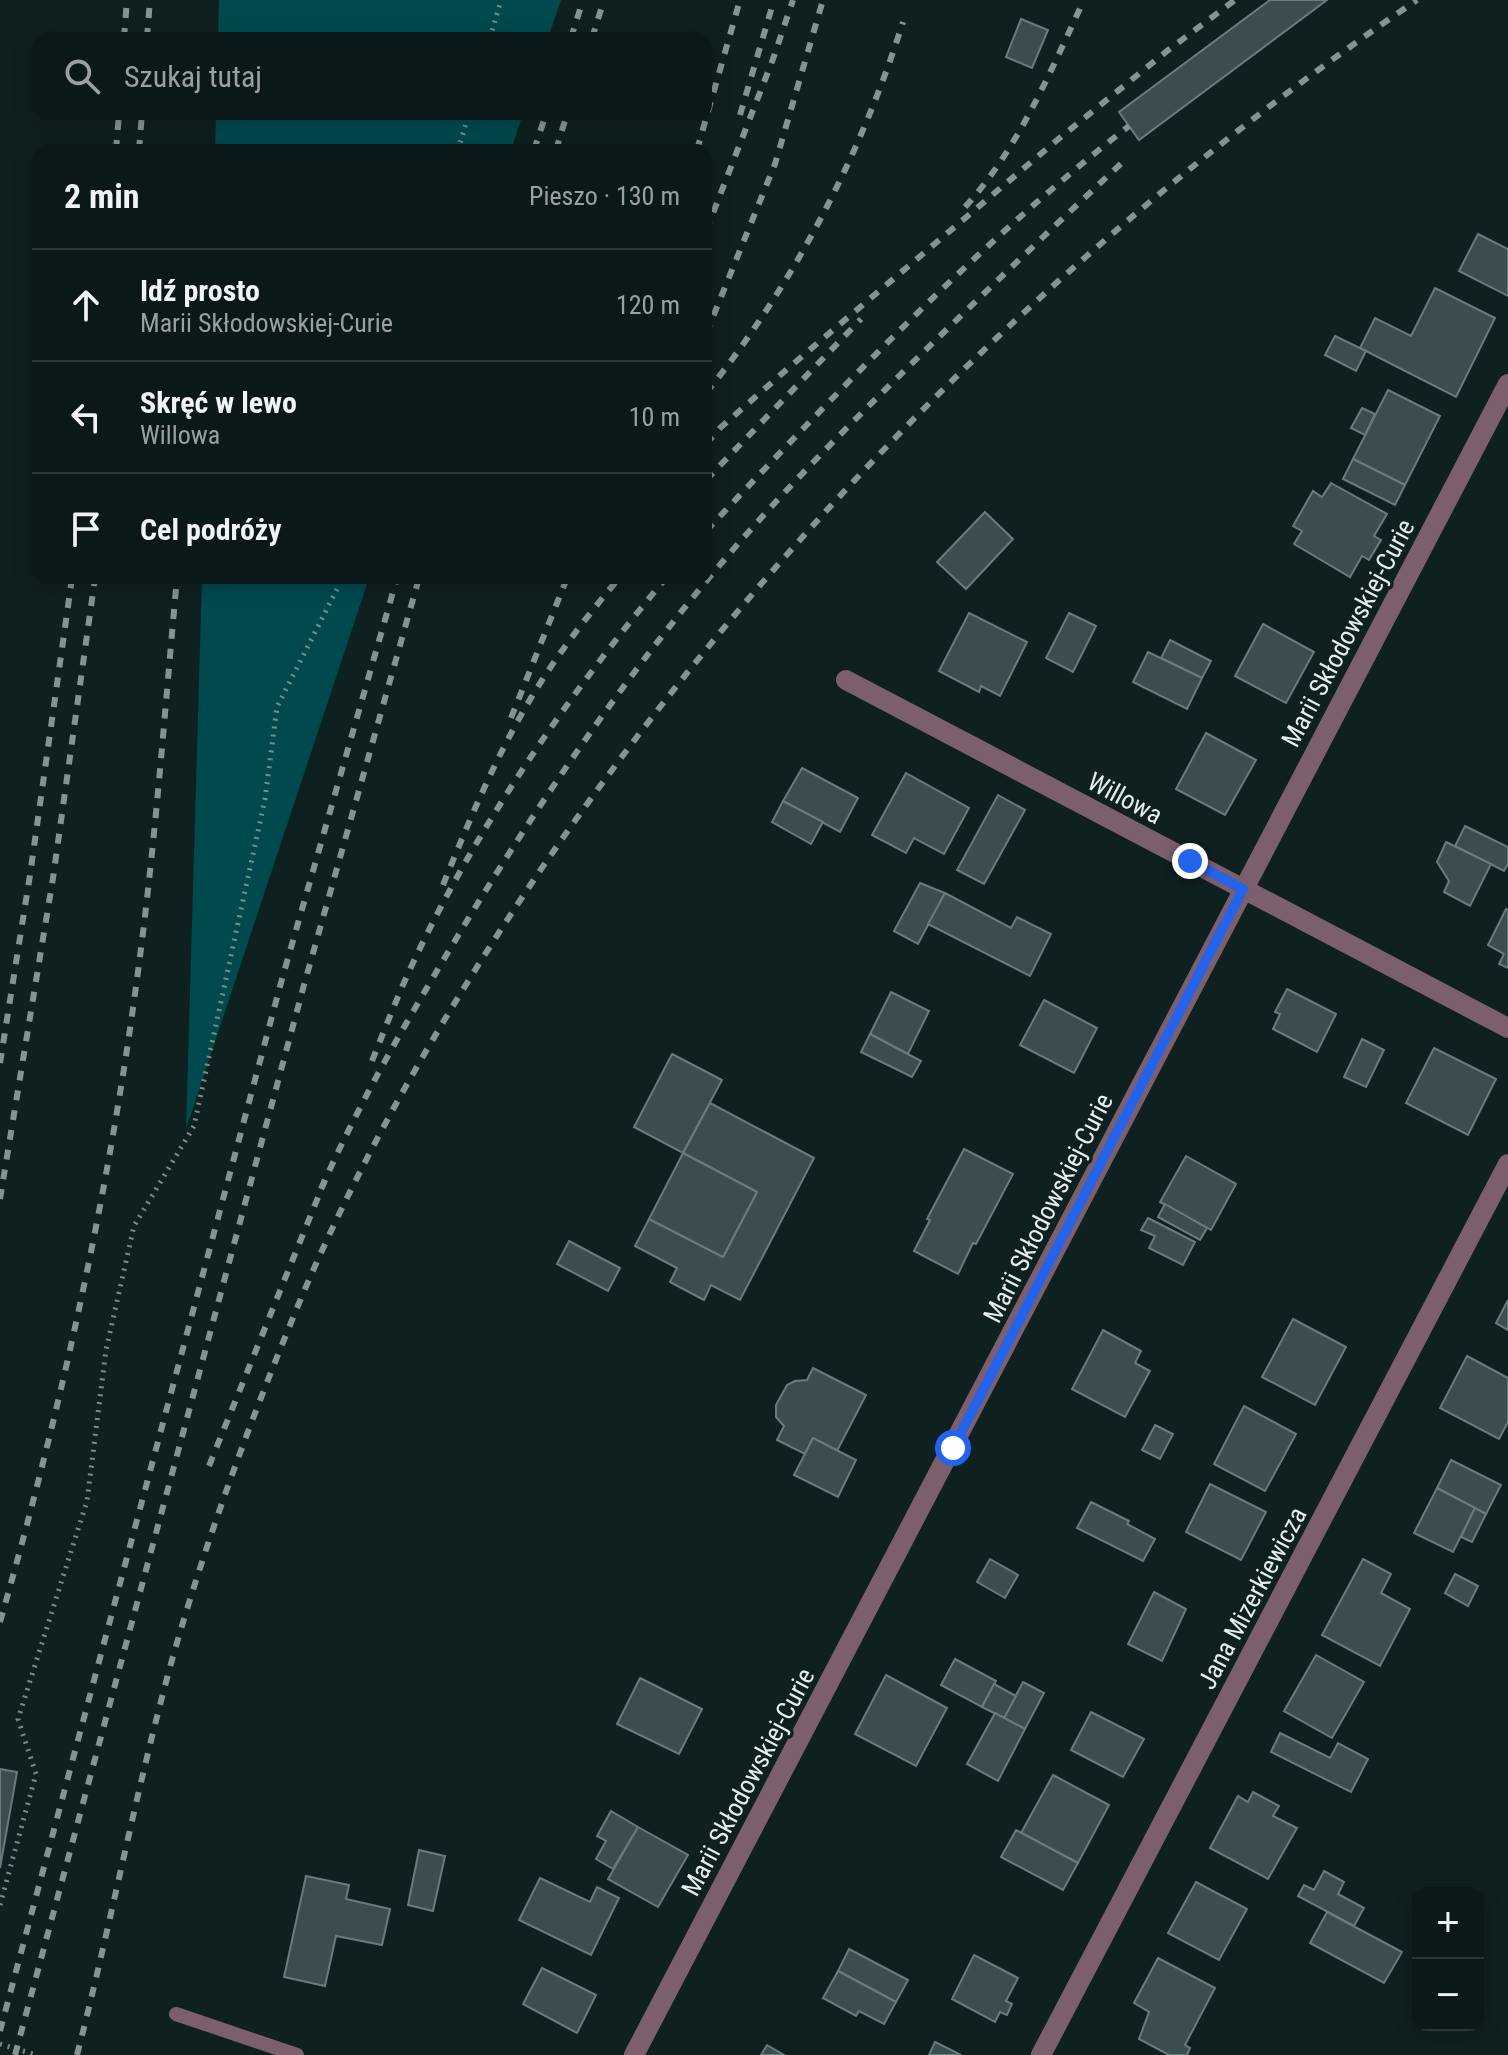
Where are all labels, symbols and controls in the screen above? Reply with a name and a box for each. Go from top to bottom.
search box [32,32,712,120]
icon: search [60,54,104,98]
text: Szukaj tutaj [124,59,262,94]
text: 2 min [64,176,140,216]
text: Pieszo · 130 m [529,181,680,211]
text: Idź prosto [140,273,260,308]
icon: ahead [64,283,108,327]
text: 120 m [616,290,680,320]
text: Marii Skłodowskiej-Curie [140,308,393,338]
text: Skręć w lewo [140,385,297,420]
icon: left [64,395,108,439]
text: 10 m [629,402,680,432]
text: Willowa [140,420,220,450]
icon: arrive [64,507,108,551]
text: Cel podróży [140,512,282,547]
street label: Marii Skłodowskiej-Curie [1275,514,1421,752]
street label: Willowa [1083,766,1167,830]
route end [1172,843,1208,879]
street label: Marii Skłodowskiej-Curie [977,1089,1119,1327]
route start [935,1430,971,1466]
street label: Jana Mizerkiewicza [1191,1502,1313,1694]
street label: Marii Skłodowskiej-Curie [675,1663,821,1901]
map controls [1412,1887,1484,2031]
button: + [1412,1887,1484,1959]
button: − [1412,1959,1484,2031]

